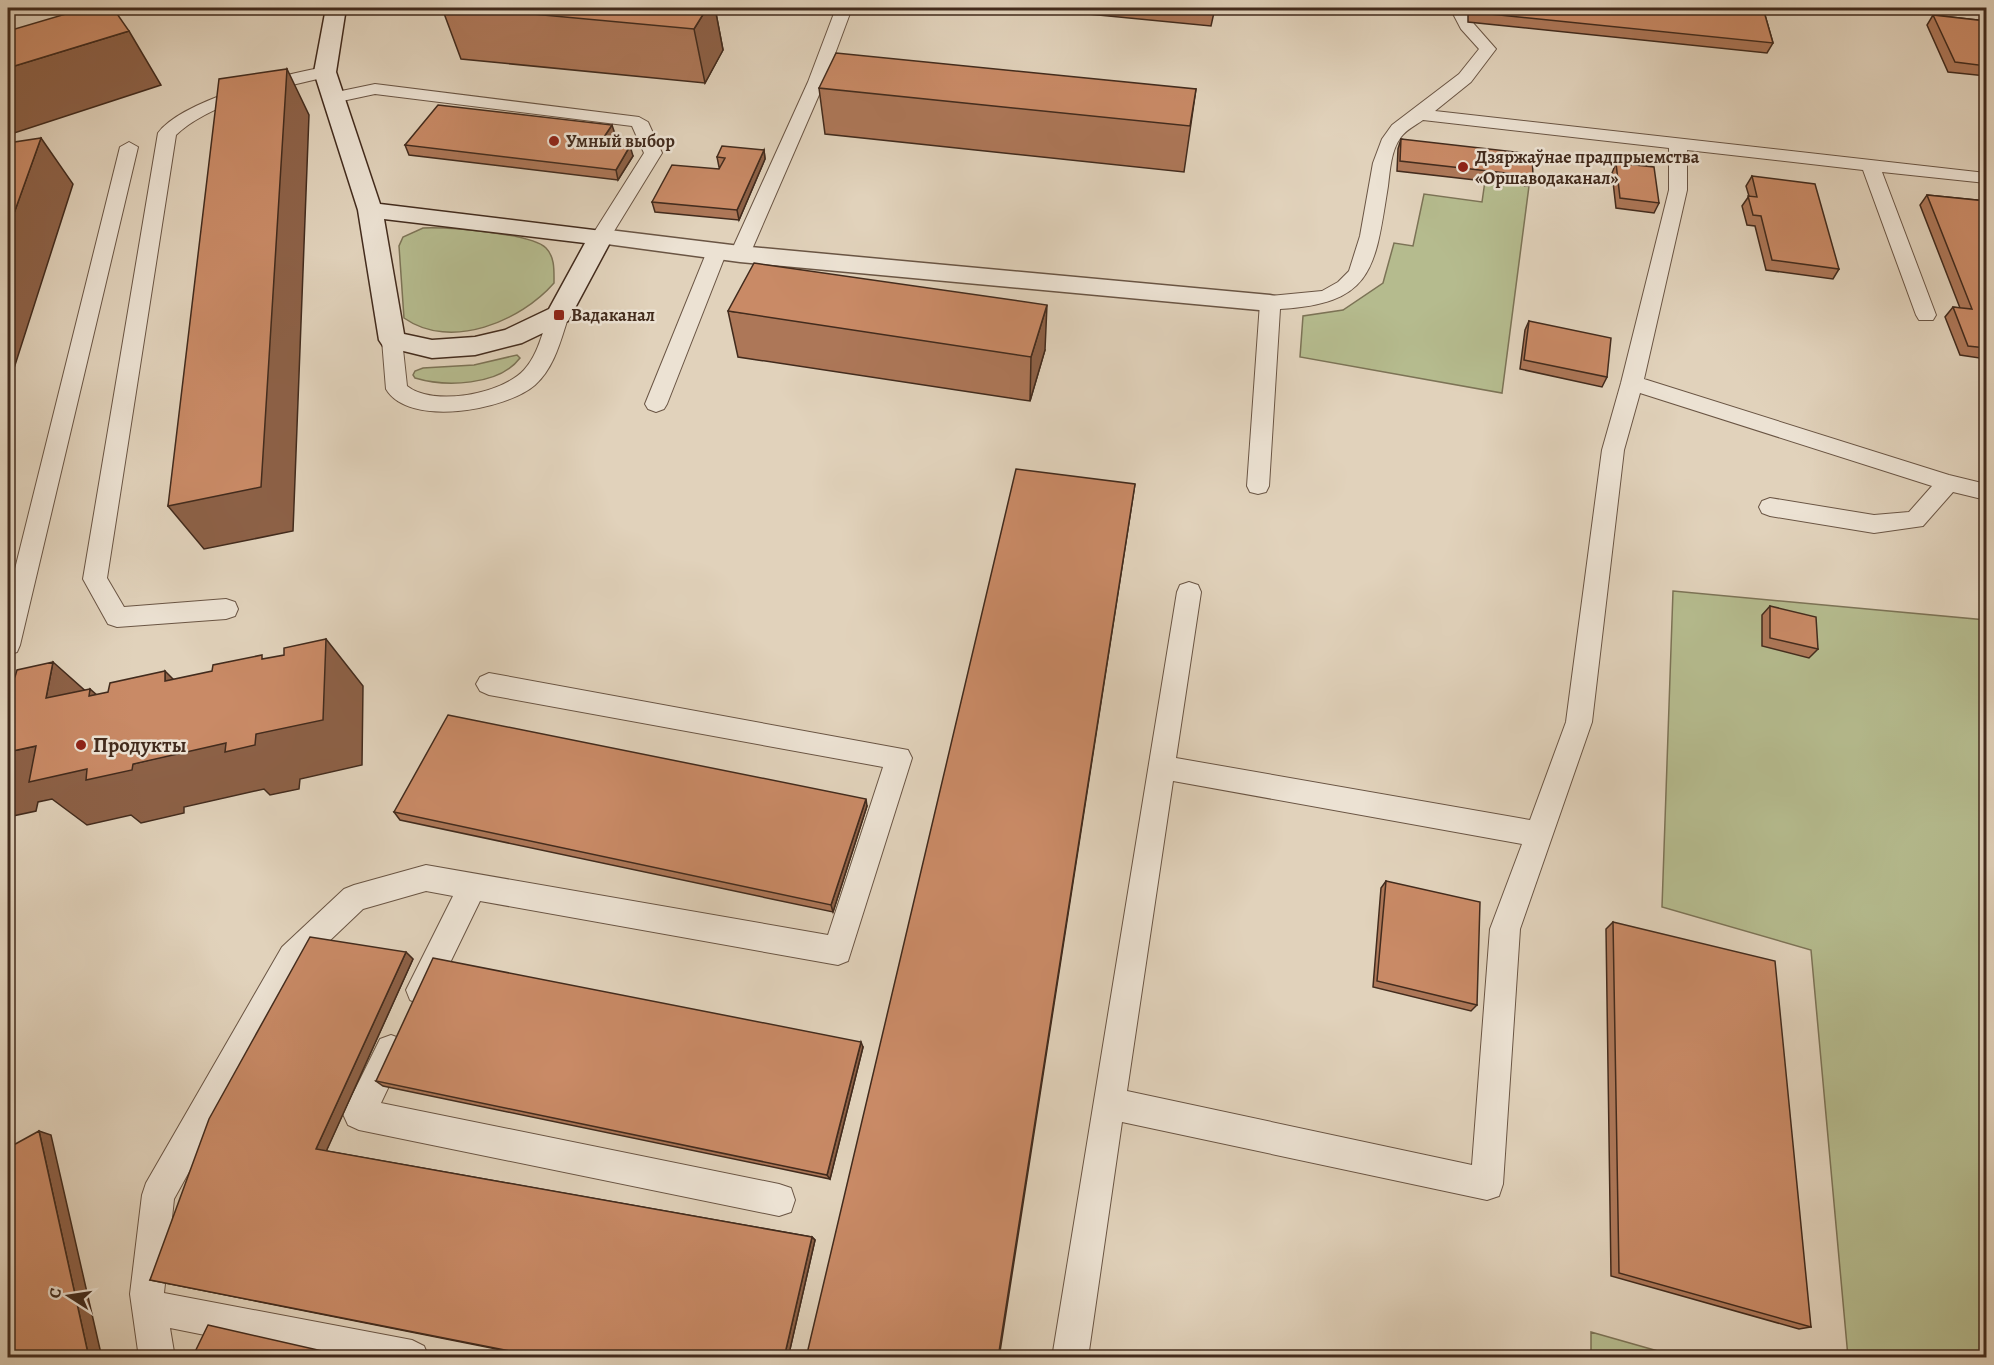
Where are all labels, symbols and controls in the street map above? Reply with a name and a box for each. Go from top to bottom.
place label: Умный выбор [566,129,675,153]
marker: Умный выбор [547,134,561,148]
place label: Дзяржаўнае прадпрыемства «Оршаводаканал» [1475,145,1700,190]
marker: Дзяржаўнае прадпрыемства «Оршаводаканал» [1456,160,1470,174]
place label: Вадаканал [571,303,655,327]
marker: Вадаканал [552,308,566,322]
place label: Продукты [93,731,187,759]
marker: Продукты [74,738,88,752]
north arrow [39,1266,99,1326]
text: С [44,1286,67,1300]

